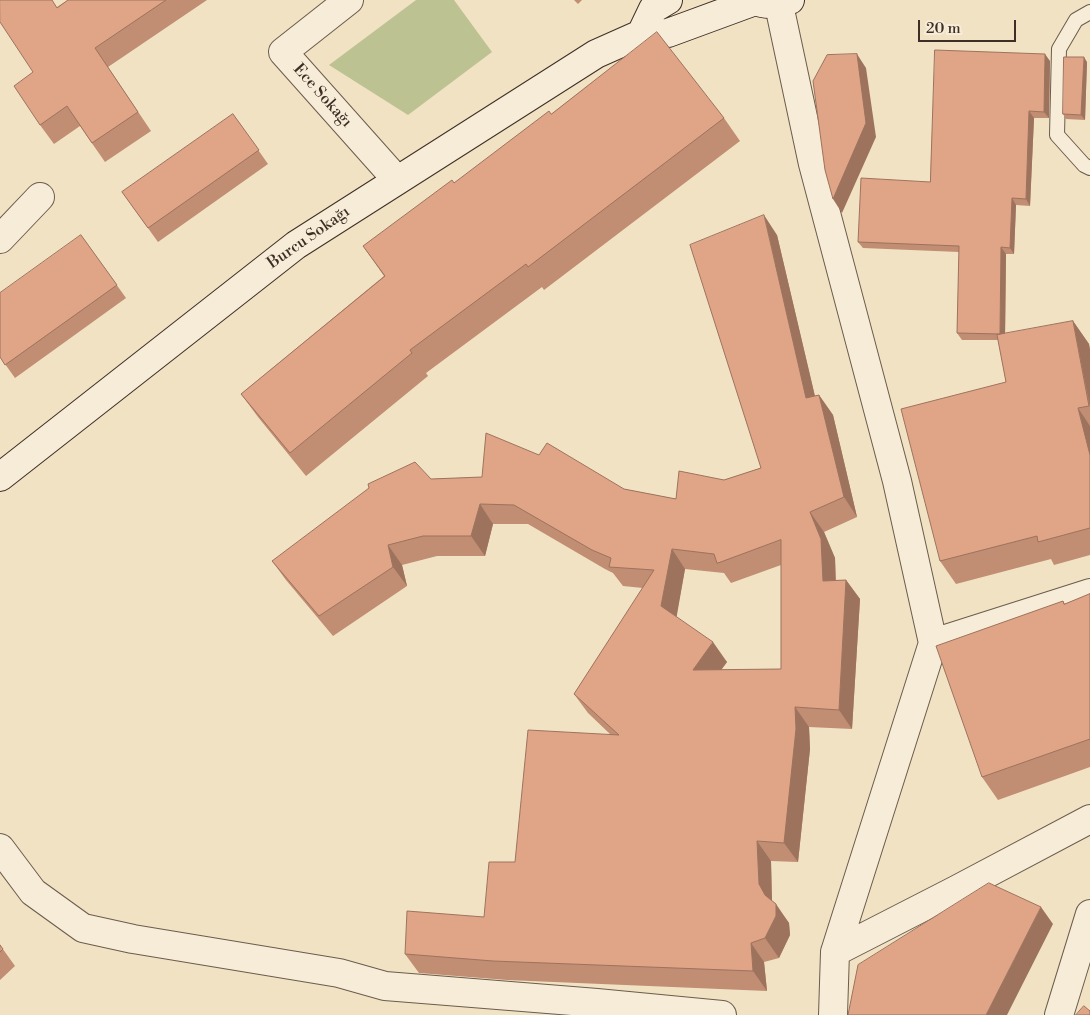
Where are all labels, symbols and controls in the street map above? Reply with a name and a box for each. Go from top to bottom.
scale bar [920,10,1018,42]
text: 20 m [926,19,961,38]
street label: Ece Sokağı [288,60,356,132]
street label: Burcu Sokağı [264,203,354,273]

